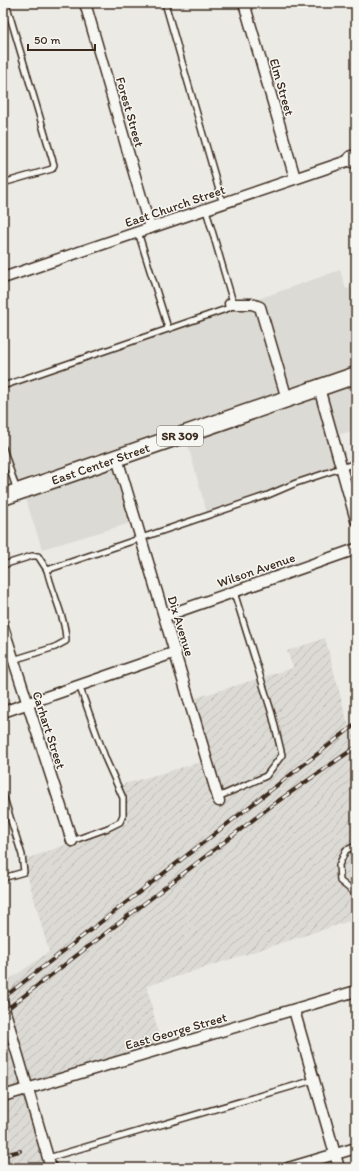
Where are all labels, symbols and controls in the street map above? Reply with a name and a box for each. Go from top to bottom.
scale bar [28,26,95,52]
text: 50 m [34,33,60,47]
street label: Elm Street [267,57,297,117]
street label: Forest Street [113,75,147,149]
street label: East Church Street [123,182,227,230]
road number: SR 309 [157,426,203,446]
street label: East Center Street [49,439,152,487]
street label: Wilson Avenue [215,550,297,590]
street label: Dix Avenue [165,594,197,658]
street label: Carhart Street [29,689,69,771]
street label: East George Street [124,1009,229,1053]

